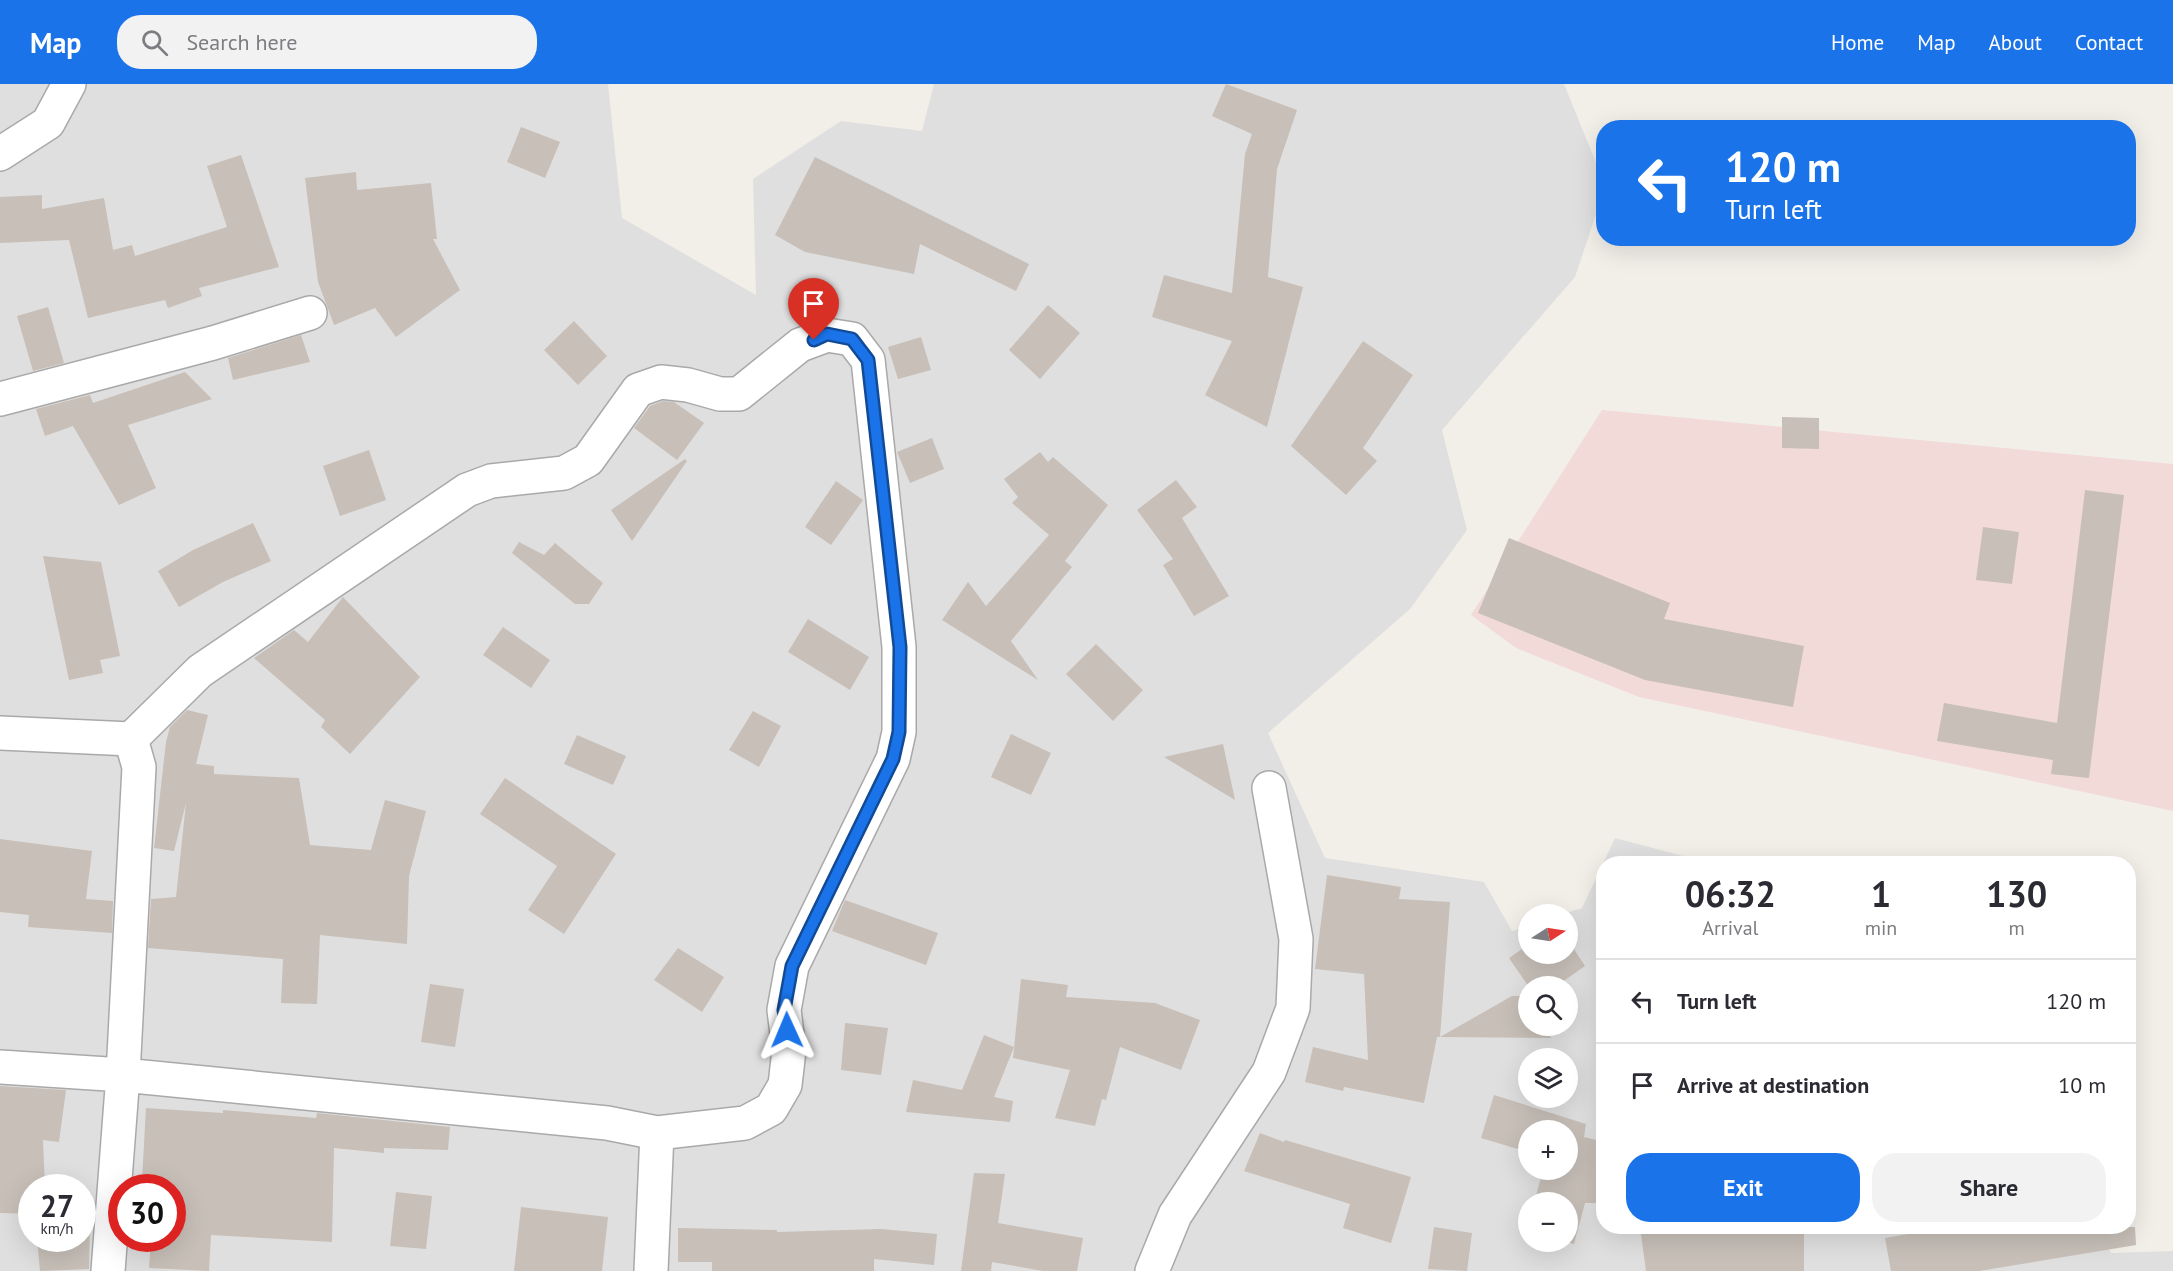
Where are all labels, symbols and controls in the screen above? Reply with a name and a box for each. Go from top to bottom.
search box [117,15,537,69]
text: Map [30,24,81,61]
icon: search [138,26,171,59]
text: Search here [186,28,297,56]
text: Home [1831,29,1884,56]
text: Map [1917,29,1956,56]
text: About [1989,29,2042,56]
text: Contact [2075,29,2143,56]
text: 120 m [1725,139,1841,194]
icon: left [1626,144,1704,222]
text: Turn left [1725,192,1822,226]
pin [788,278,839,340]
icon: arrive [797,287,830,320]
text: 06:32 [1685,870,1776,917]
text: 1 [1871,870,1891,917]
text: 130 [1986,870,2047,917]
north arrow [1518,904,1578,964]
map controls [1518,904,1578,1252]
text: Arrival [1702,915,1758,941]
text: min [1865,915,1897,941]
text: m [2009,915,2025,941]
button: search [1518,976,1578,1036]
icon: left [1626,985,1659,1018]
text: Turn left [1677,987,1757,1015]
text: 120 m [2046,987,2106,1015]
position arrow [755,998,819,1062]
button: layers [1518,1048,1578,1108]
icon: arrive [1626,1069,1659,1102]
text: Arrive at destination [1677,1071,1869,1099]
text: 10 m [2058,1071,2106,1099]
button: + [1518,1120,1578,1180]
button: Exit [1626,1153,1860,1222]
button: Share [1872,1153,2106,1222]
speed limit sign: 30 [108,1174,186,1252]
text: 27 [40,1186,74,1225]
button: − [1518,1192,1578,1252]
text: km/h [41,1219,73,1238]

